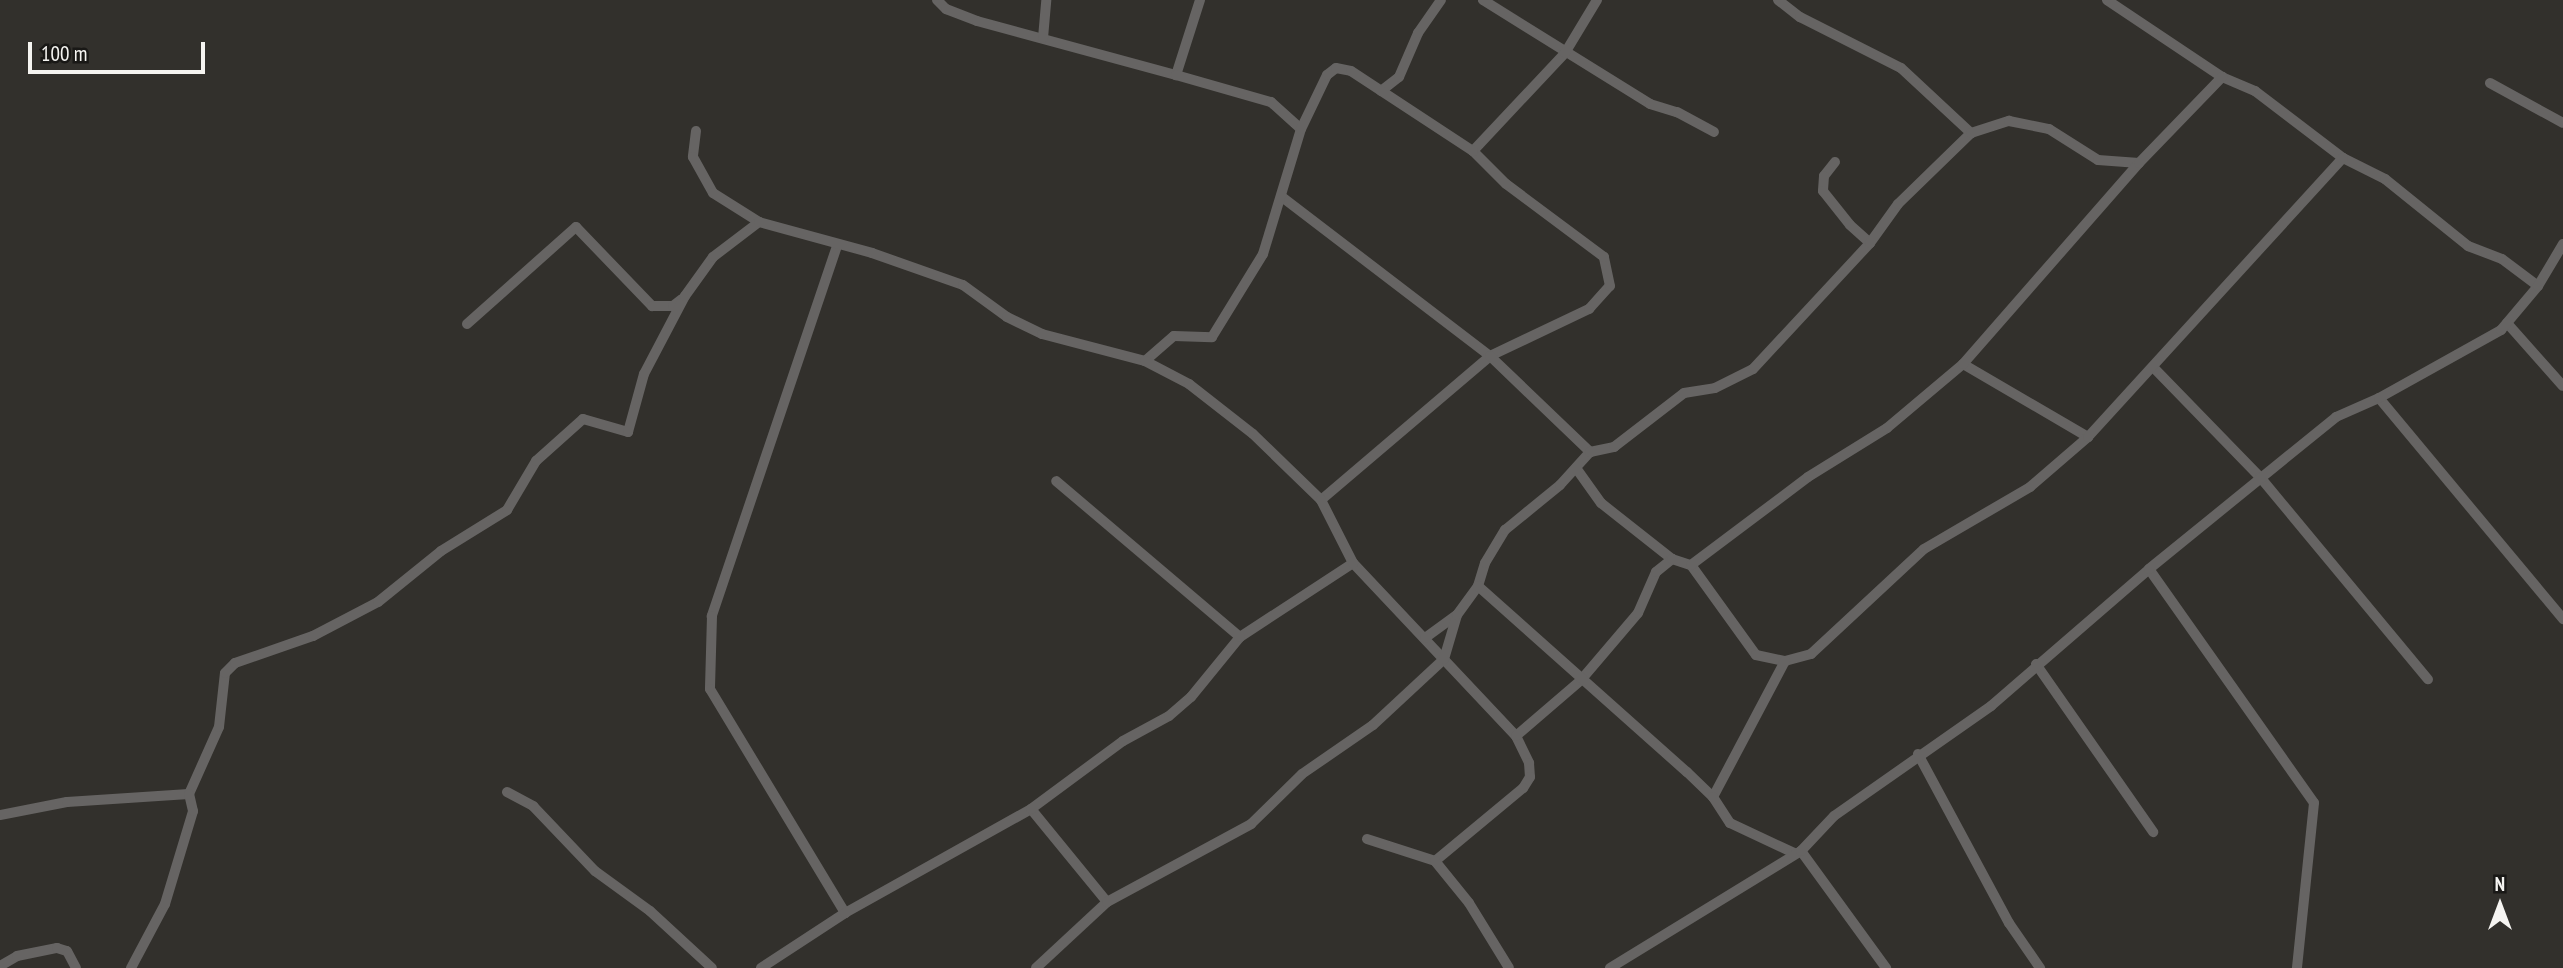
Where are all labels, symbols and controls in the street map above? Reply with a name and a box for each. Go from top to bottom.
scale bar [32,28,208,72]
text: 100 m [41,40,87,67]
north arrow [2465,870,2535,940]
text: N [2495,872,2505,896]

